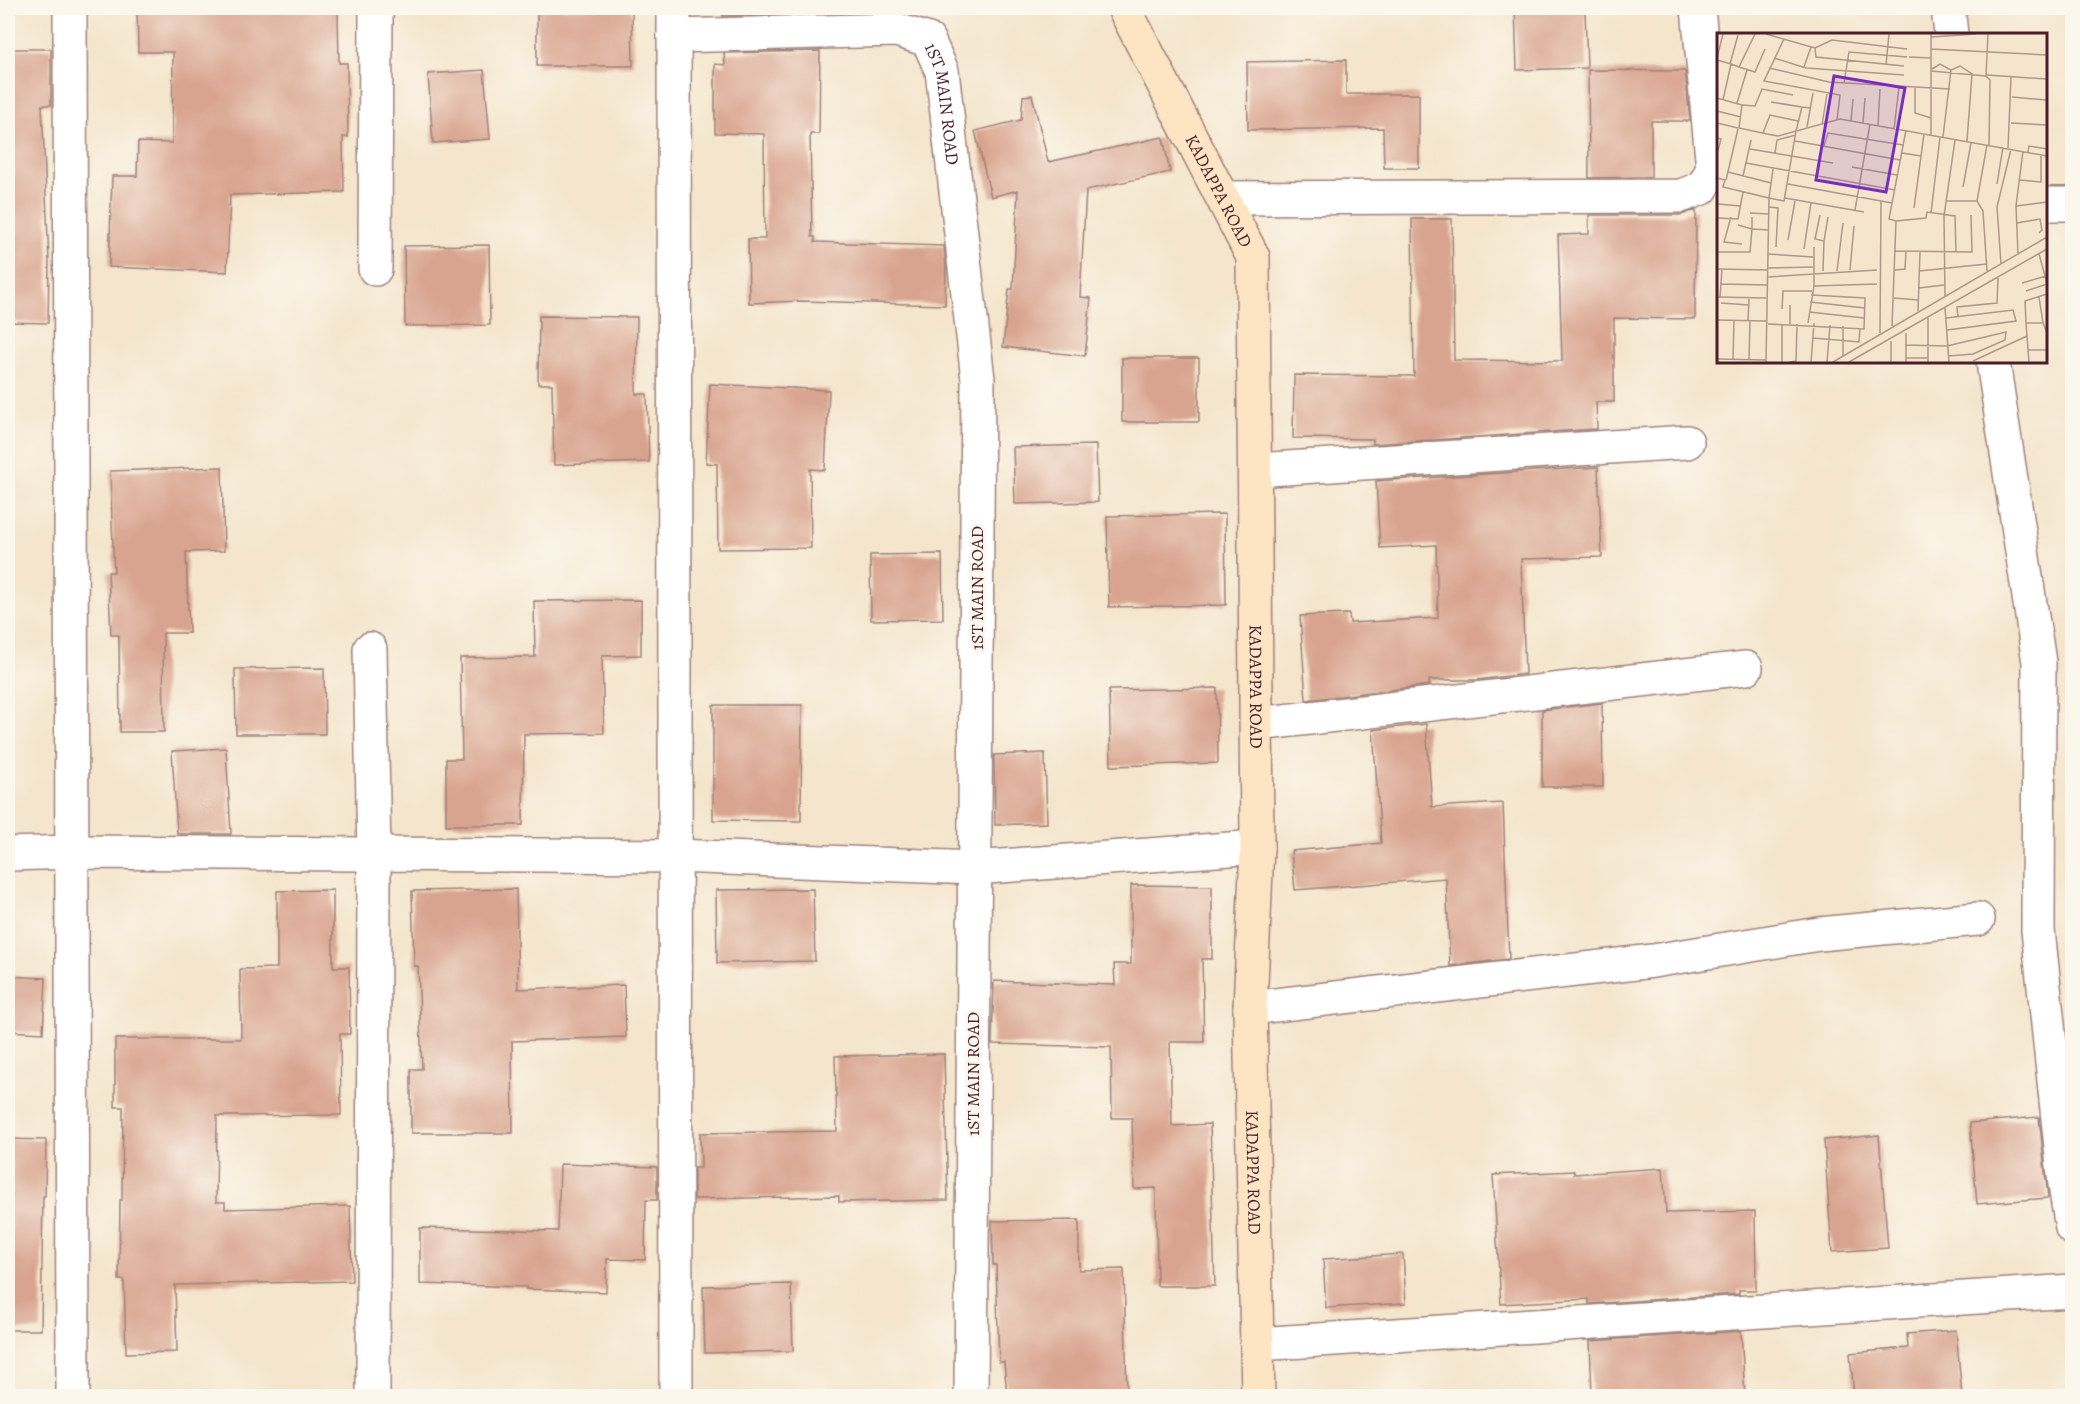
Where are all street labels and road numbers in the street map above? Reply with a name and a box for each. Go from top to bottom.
street label: 1ST MAIN ROAD [919,39,965,166]
street label: KADAPPA ROAD [1180,130,1258,252]
street label: 1ST MAIN ROAD [965,526,989,650]
street label: KADAPPA ROAD [1243,624,1268,749]
street label: 1ST MAIN ROAD [961,1012,985,1136]
street label: KADAPPA ROAD [1240,1110,1267,1235]

